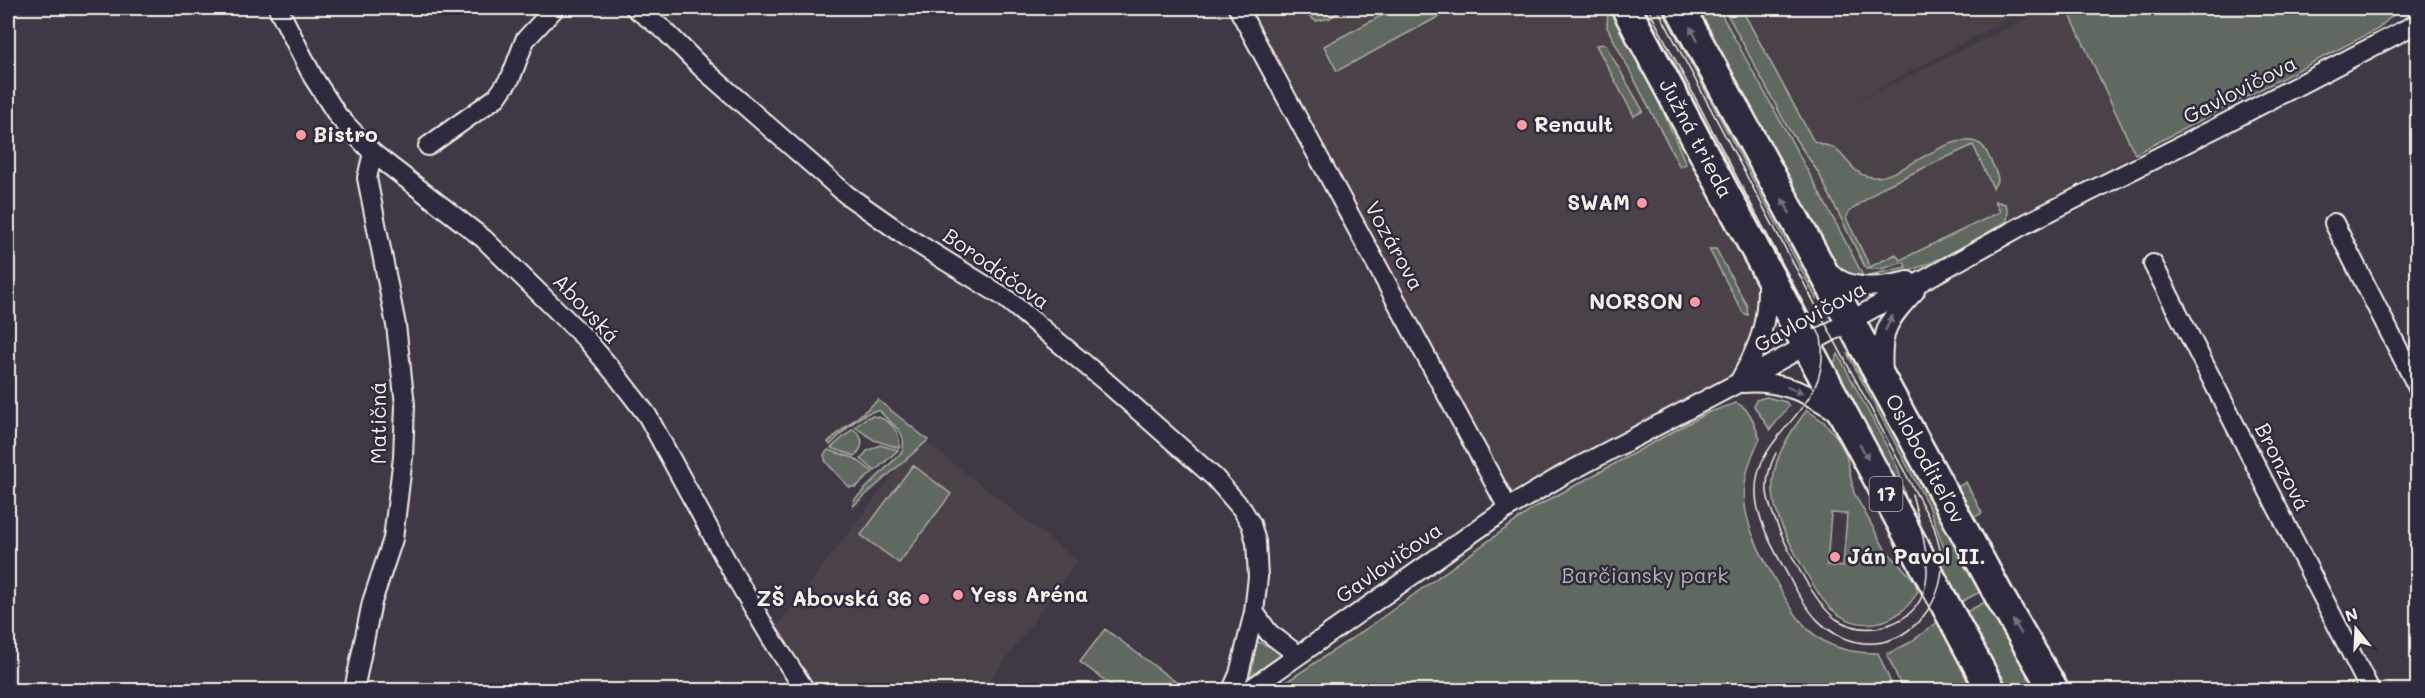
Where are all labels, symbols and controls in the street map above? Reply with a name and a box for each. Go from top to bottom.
one-way arrow [1689,25,1699,42]
street label: Gavlovičova [2178,48,2301,129]
street label: Južná trieda [1654,73,1740,202]
place label: Renault [1534,110,1613,137]
marker: Renault [1515,118,1529,132]
place label: Bistro [313,120,378,147]
marker: Bistro [294,128,308,142]
place label: SWAM [1567,188,1630,215]
street label: Vozárova [1360,196,1431,295]
marker: SWAM [1635,196,1649,210]
one-way arrow [1781,197,1791,214]
street label: Borodáčova [938,221,1055,314]
street label: Abovská [548,267,626,349]
street label: Gavlovičova [1748,274,1870,358]
place label: NORSON [1589,287,1683,314]
marker: NORSON [1688,295,1702,309]
one-way arrow [1884,315,1894,332]
street label: Matičná [364,382,391,464]
one-way arrow [1787,385,1805,395]
street label: Osloboditeľov [1880,388,1972,528]
street label: Bronzová [2250,418,2317,515]
one-way arrow [1859,444,1869,461]
road number: 17 [1870,477,1902,511]
street label: Gavlovičova [1330,515,1447,608]
place label: Ján Pavol II. [1847,542,1986,569]
marker: Ján Pavol II. [1828,550,1842,564]
park label: Barčiansky park [1562,561,1728,588]
place label: Yess Aréna [970,580,1088,607]
place label: ZŠ Abovská 36 [757,584,912,611]
marker: Yess Aréna [951,588,965,602]
marker: ZŠ Abovská 36 [917,592,931,606]
north arrow [2326,599,2386,659]
text: N [2342,602,2360,626]
one-way arrow [2011,619,2022,635]

